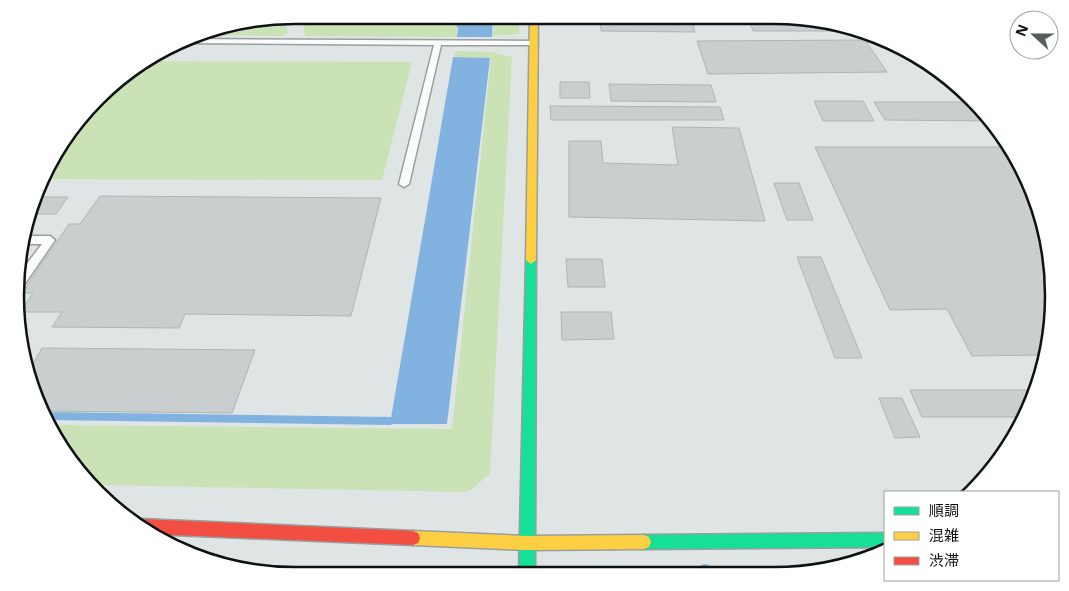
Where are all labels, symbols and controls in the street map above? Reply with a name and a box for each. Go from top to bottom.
north arrow [1009,10,1059,60]
text: N [1010,21,1032,39]
legend [884,491,1059,581]
text: 順調 [929,500,959,520]
text: 混雑 [929,525,959,545]
text: 渋滞 [929,550,959,570]

